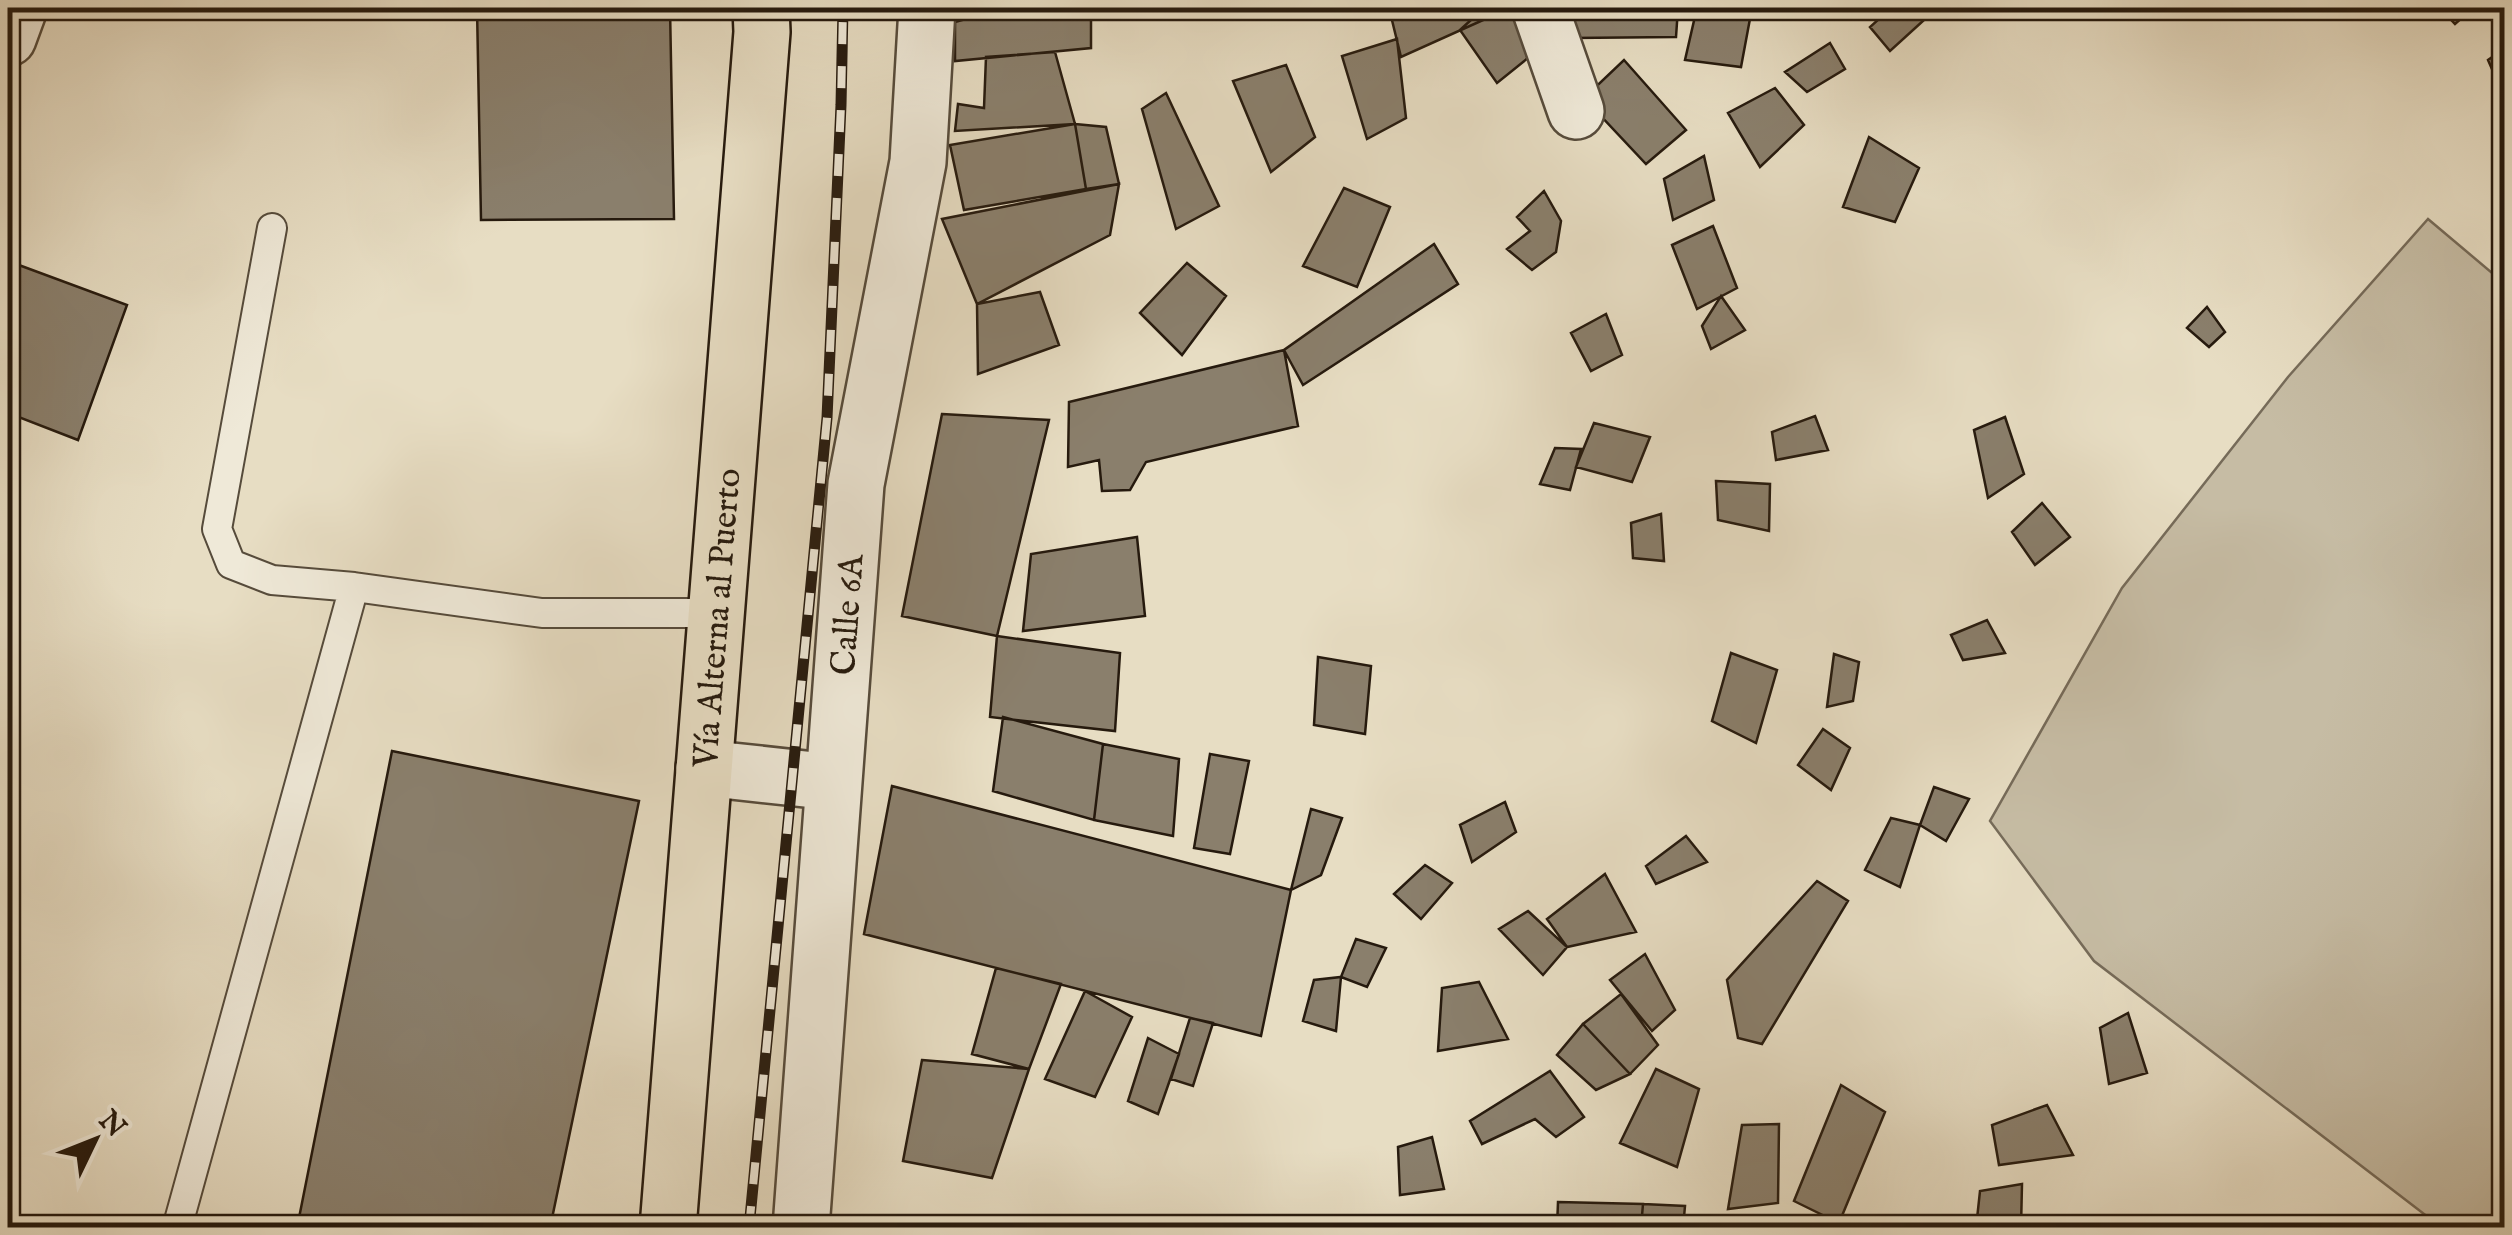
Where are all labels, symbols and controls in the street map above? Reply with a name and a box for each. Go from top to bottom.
street label: Vía Alterna al Puerto [684,467,753,771]
street label: Calle 6A [822,551,876,677]
north arrow [45,1090,145,1190]
text: N [90,1103,133,1145]

